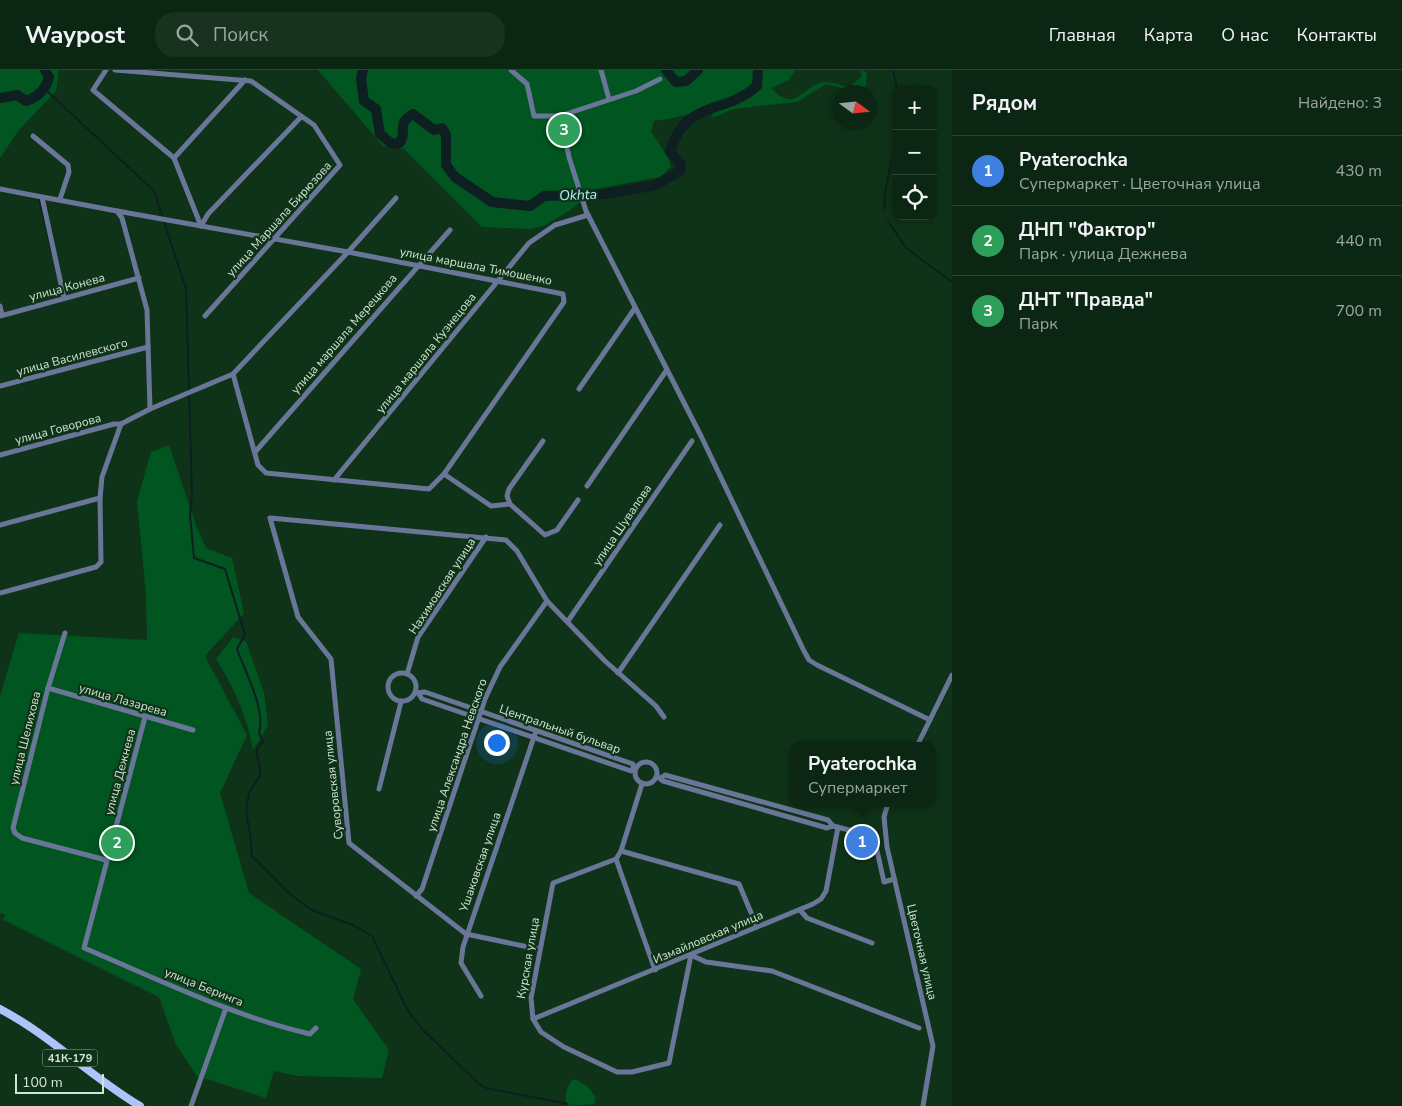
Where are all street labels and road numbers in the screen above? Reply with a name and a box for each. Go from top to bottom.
street label: улица Маршала Бирюзова [223,158,335,280]
street label: улица маршала Тимошенко [398,243,554,289]
street label: улица Конева [27,269,107,305]
street label: улица маршала Мерецкова [287,271,401,397]
street label: улица маршала Кузнецова [372,289,480,417]
street label: улица Василевского [15,334,130,380]
street label: улица Говорова [13,410,103,448]
street label: улица Шувалова [589,481,655,569]
street label: Нахимовская улица [405,535,479,637]
street label: улица Александра Невского [423,676,491,834]
street label: улица Лазарева [77,680,169,720]
street label: улица Шелихова [6,690,44,786]
street label: Центральный бульвар [497,701,623,757]
street label: улица Дежнева [101,727,139,817]
street label: Суворовская улица [319,730,347,840]
street label: Ушаковская улица [455,810,505,915]
street label: Цветочная улица [903,903,941,1001]
street label: Измайловская улица [651,907,765,967]
street label: Курская улица [513,916,543,1000]
street label: улица Беринга [162,964,246,1010]
road number: 41К-179 [42,1050,98,1066]

